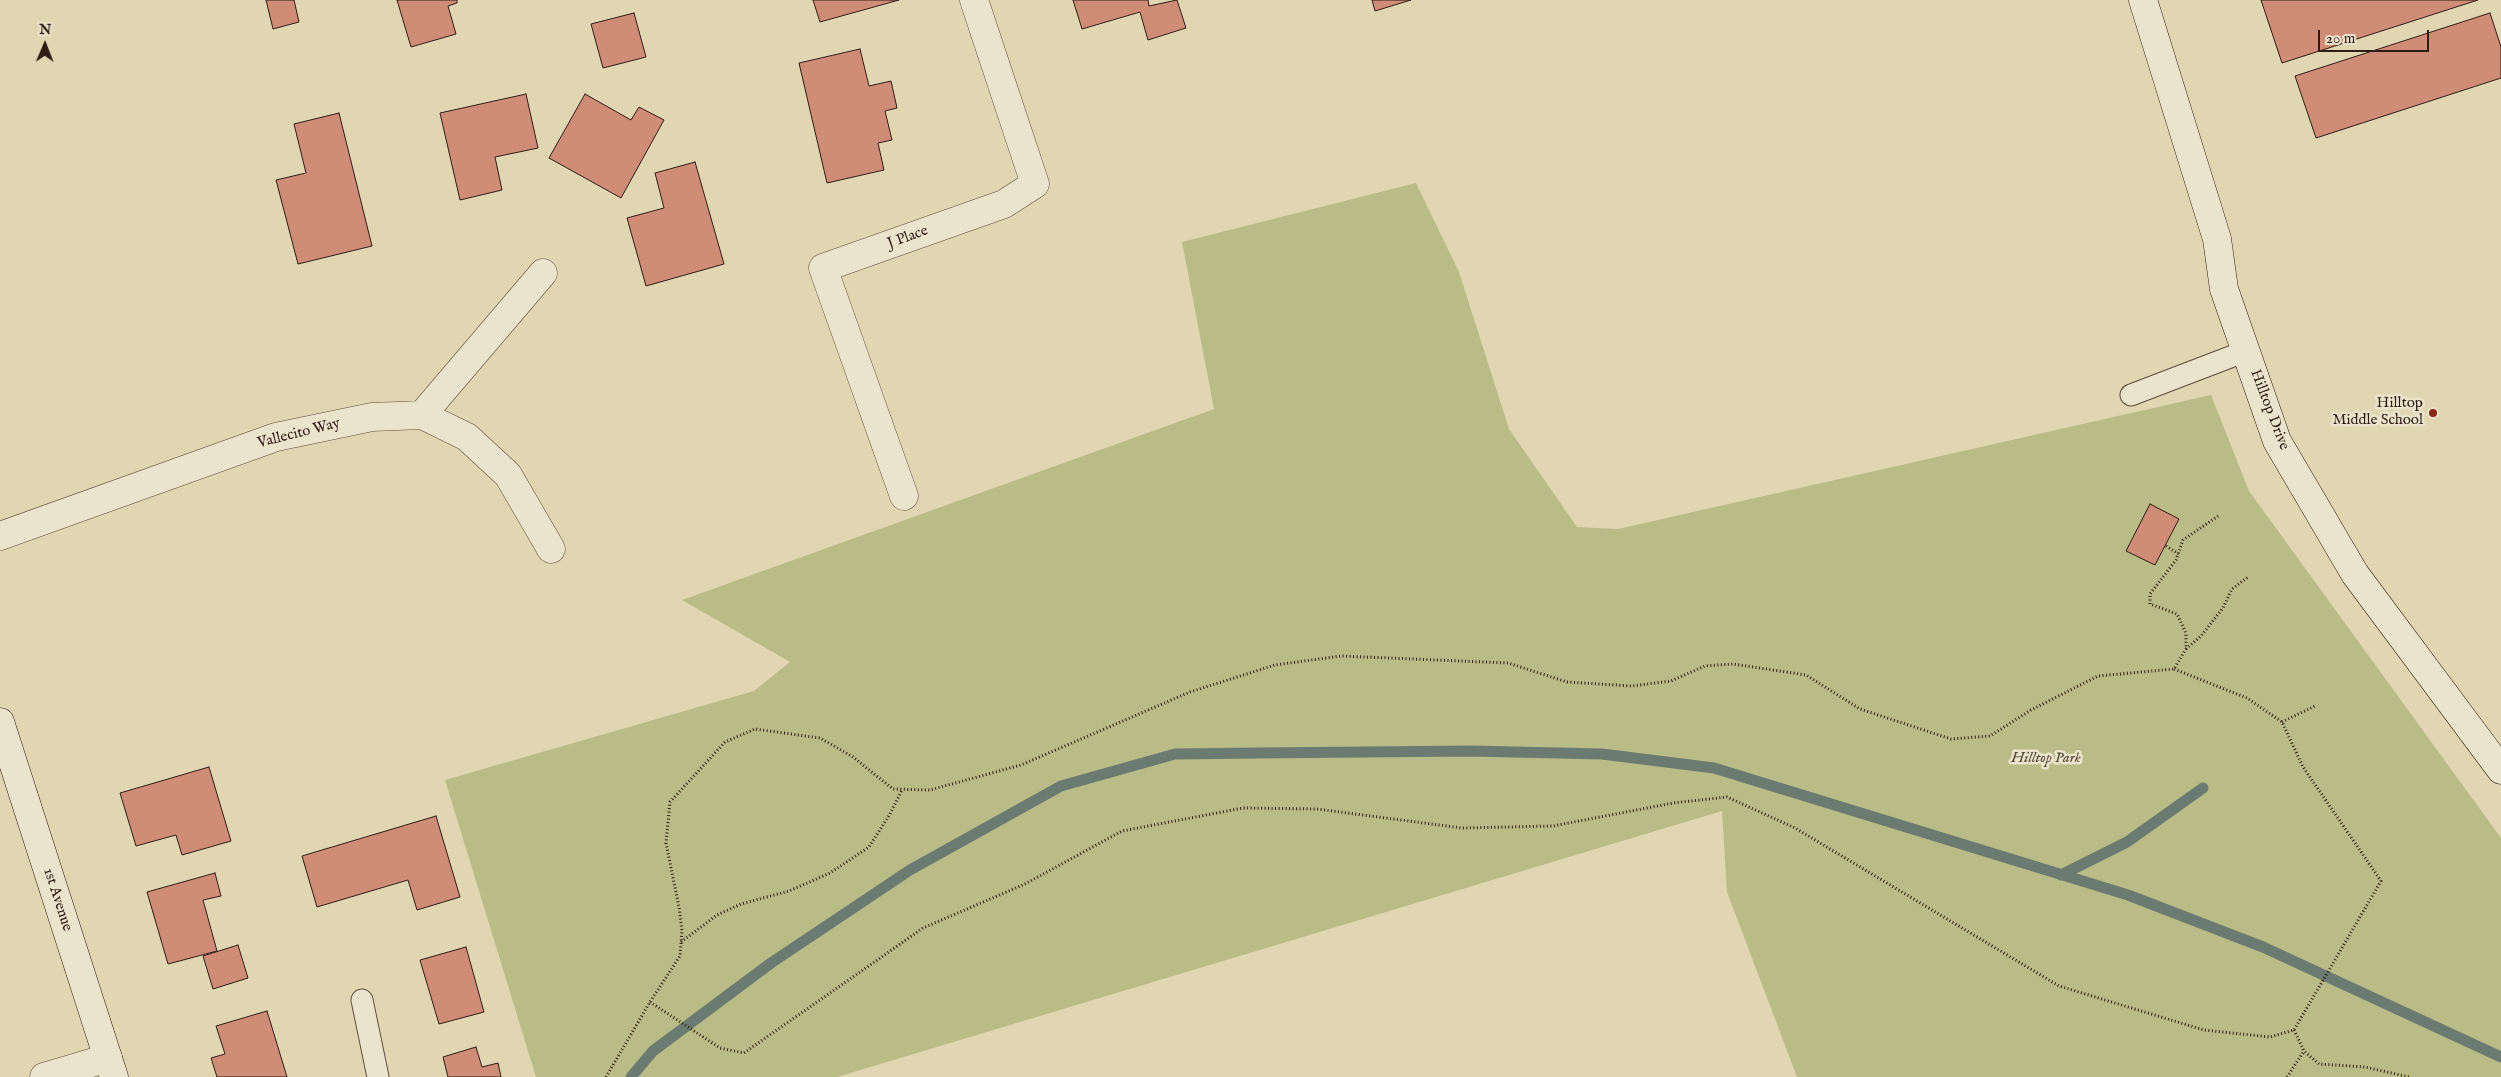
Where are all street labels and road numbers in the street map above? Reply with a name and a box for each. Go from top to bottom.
street label: J Place [885,222,931,254]
street label: Hilltop Drive [2245,367,2293,453]
street label: Vallecito Way [256,415,342,453]
street label: 1st Avenue [38,866,76,934]

